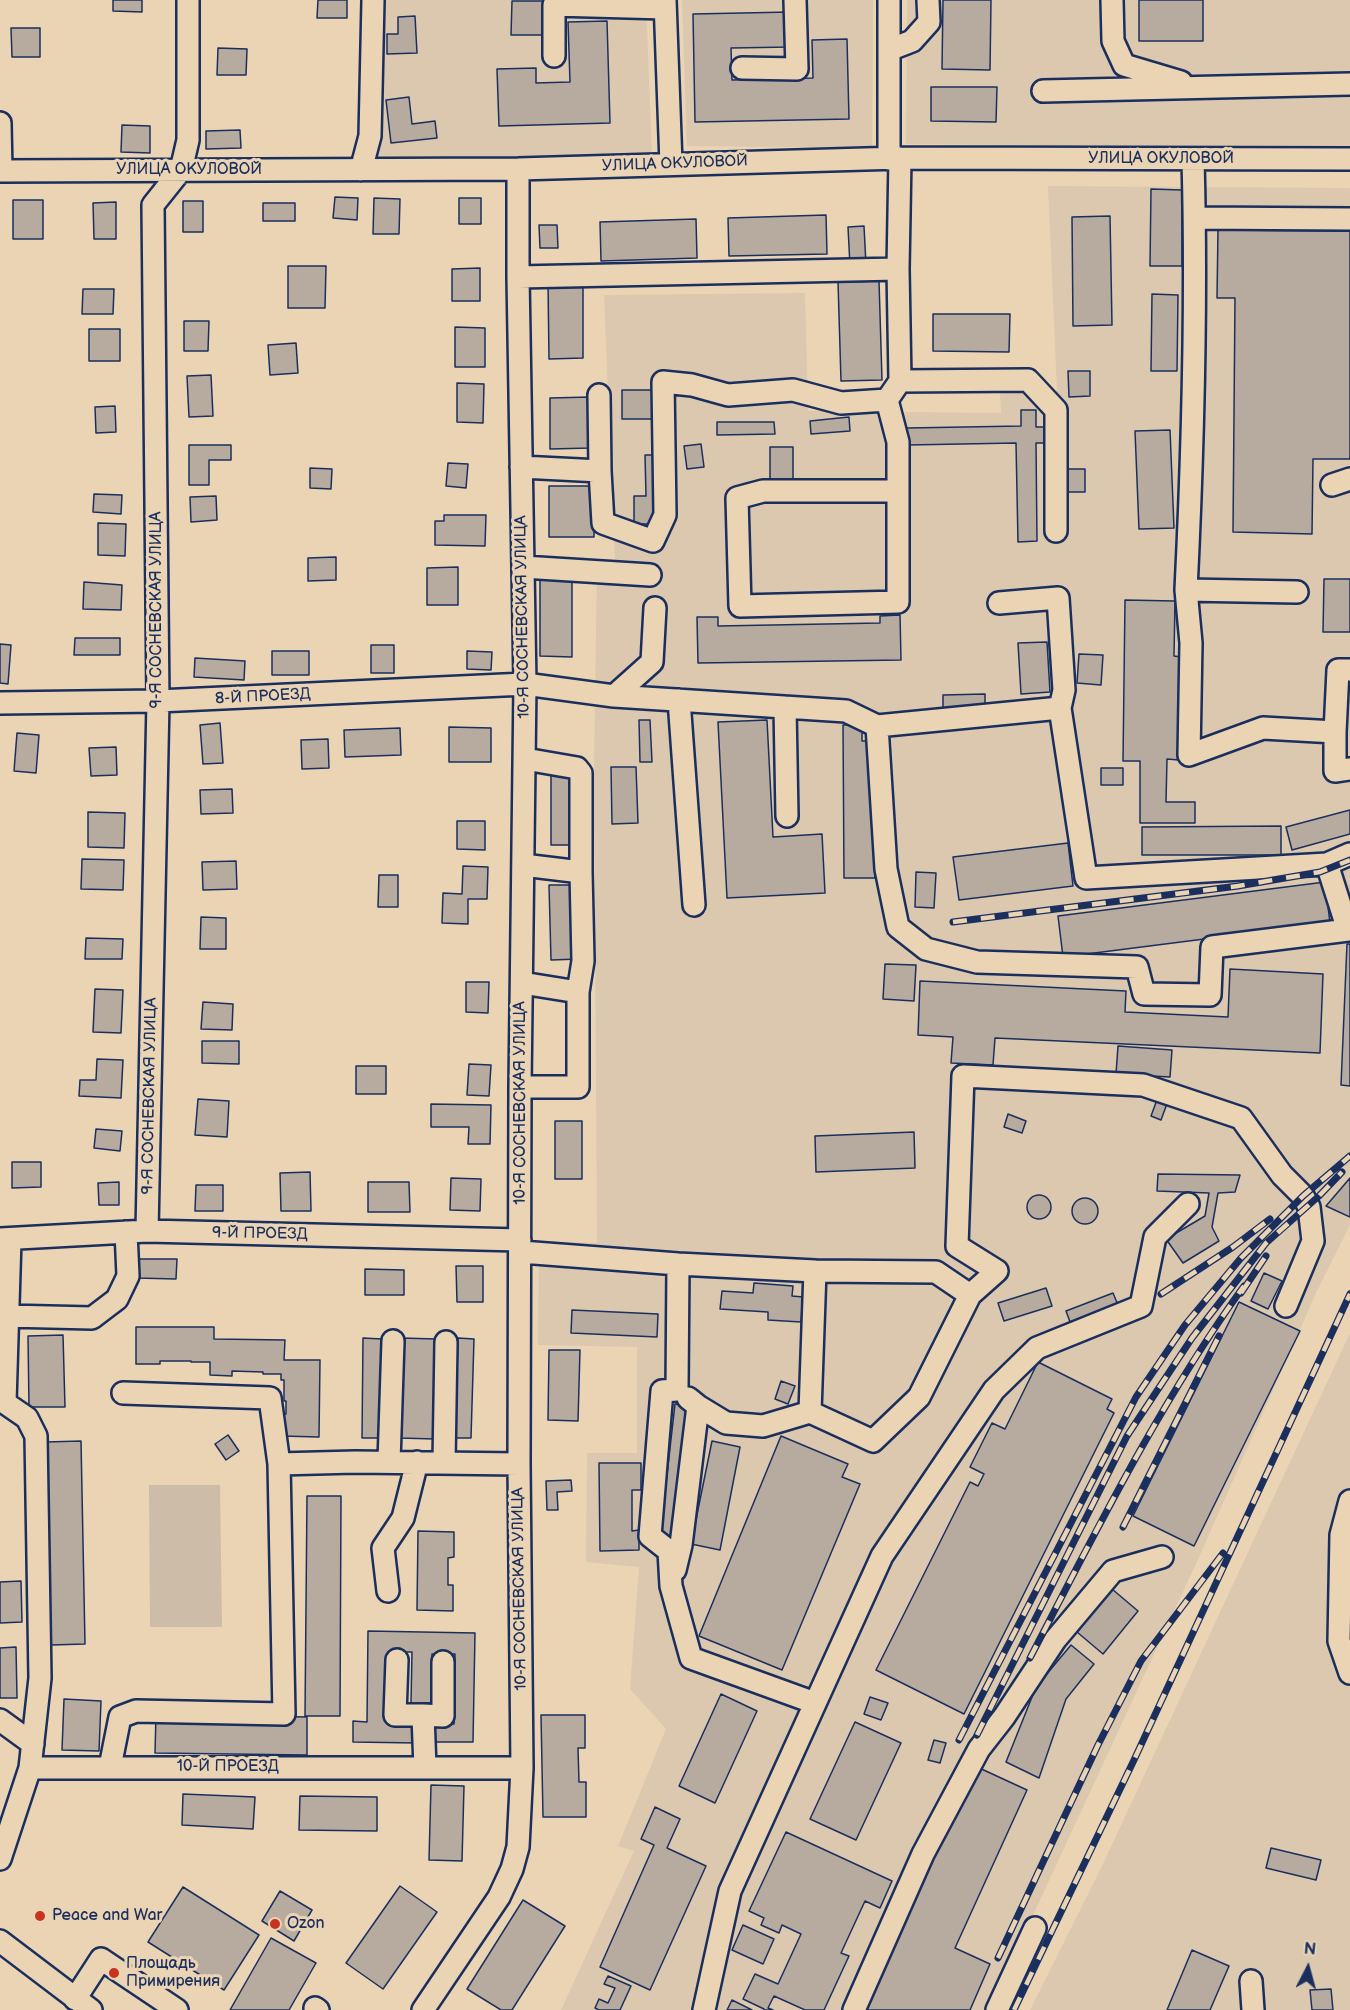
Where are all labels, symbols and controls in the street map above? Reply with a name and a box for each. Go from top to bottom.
street label: УЛИЦА ОКУЛОВОЙ [1088,149,1234,169]
street label: УЛИЦА ОКУЛОВОЙ [602,152,748,176]
street label: УЛИЦА ОКУЛОВОЙ [116,160,262,180]
street label: 9-Я СОСНЕВСКАЯ УЛИЦА [147,511,167,709]
street label: 10-Я СОСНЕВСКАЯ УЛИЦА [512,515,534,719]
street label: 8-Й ПРОЕЗД [215,685,311,709]
street label: 9-Я СОСНЕВСКАЯ УЛИЦА [139,997,161,1195]
street label: 10-Я СОСНЕВСКАЯ УЛИЦА [511,1001,531,1205]
street label: 9-Й ПРОЕЗД [212,1224,308,1244]
street label: 10-Я СОСНЕВСКАЯ УЛИЦА [509,1487,531,1691]
street label: 10-Й ПРОЕЗД [177,1757,279,1777]
place label: Peace and War [52,1906,162,1926]
marker: Peace and War [33,1909,47,1923]
place label: Ozon [287,1914,325,1934]
marker: Ozon [268,1917,282,1931]
north arrow [1278,1938,1338,1998]
text: N [1303,1940,1317,1960]
place label: Площадь Примирения [126,1954,220,1992]
marker: Площадь Примирения [107,1966,121,1980]

